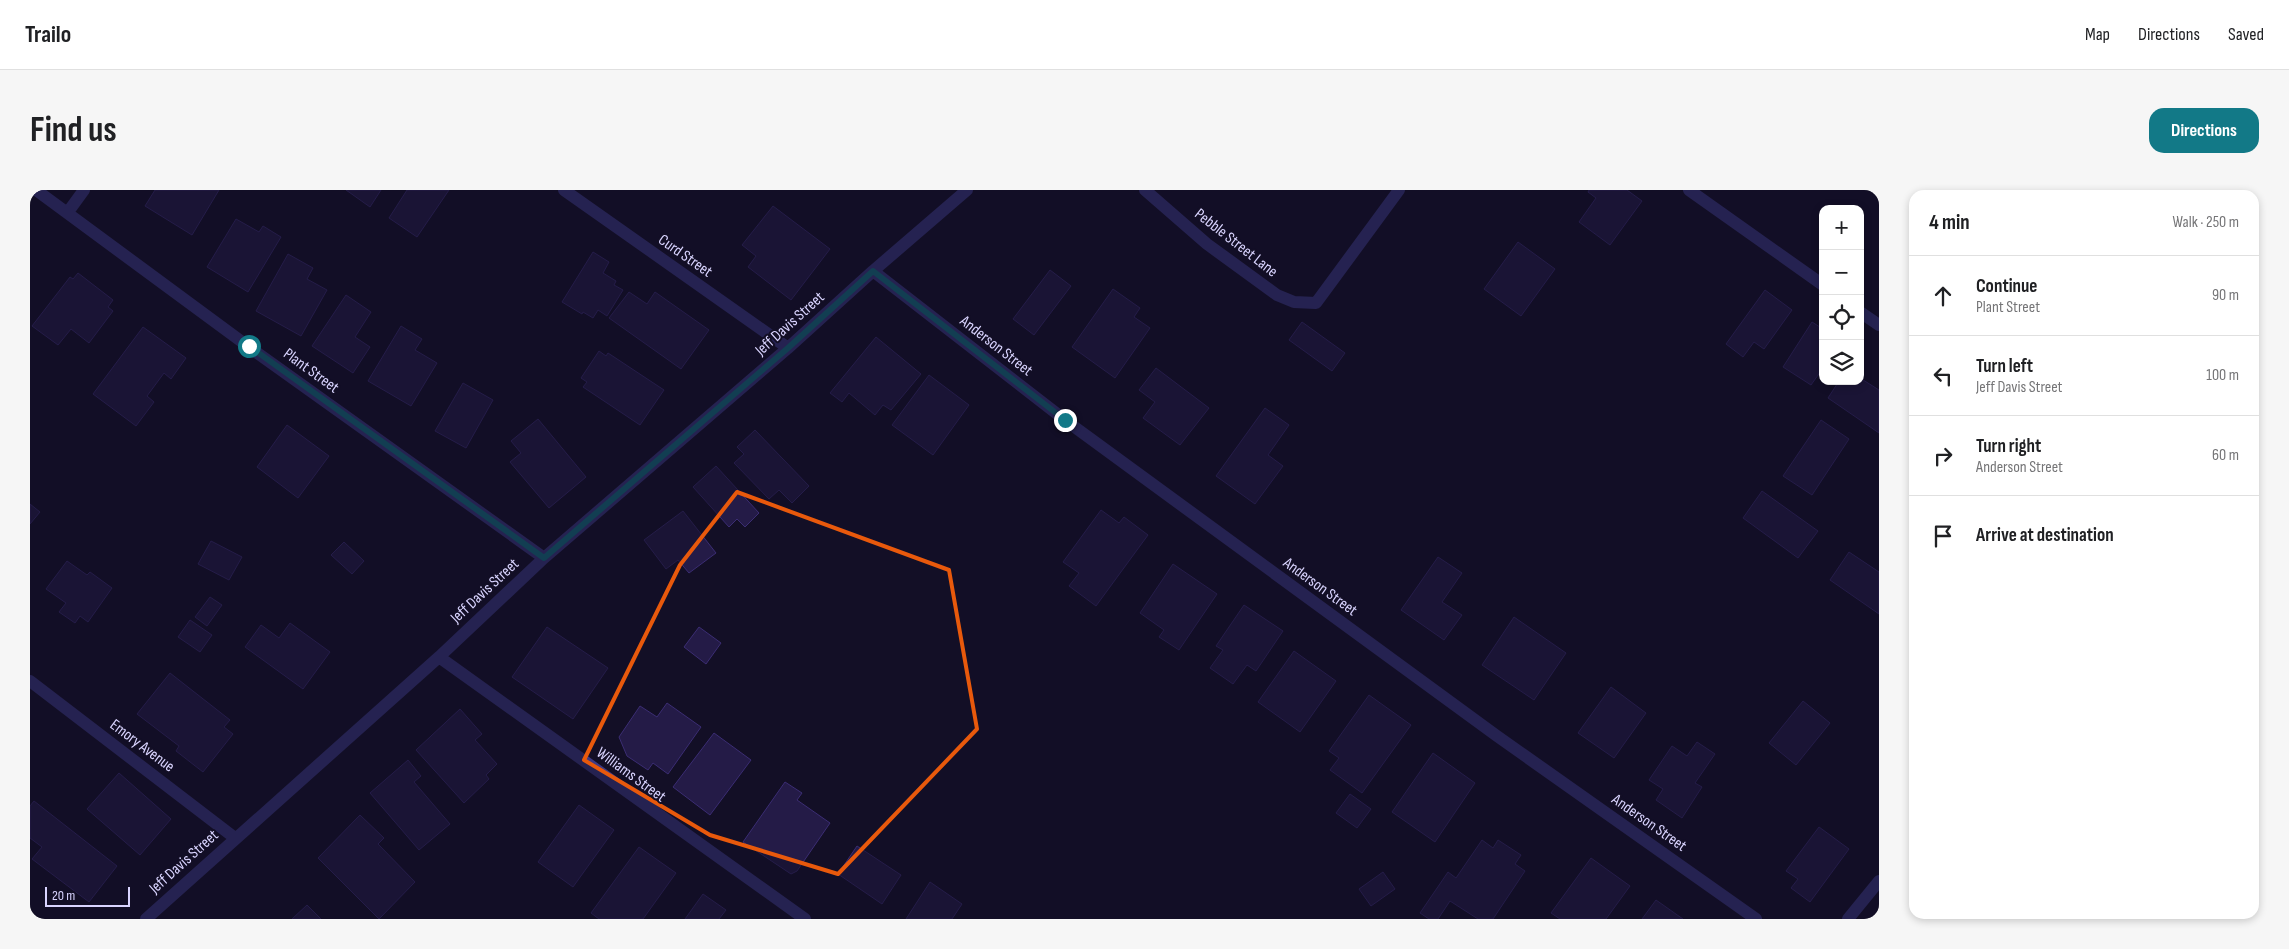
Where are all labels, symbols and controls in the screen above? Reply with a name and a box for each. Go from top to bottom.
text: Trailo [25,20,71,49]
text: Map [2085,24,2110,45]
text: Directions [2138,24,2200,45]
text: Saved [2228,24,2264,45]
button: Directions [2149,108,2259,153]
text: Find us [30,109,117,152]
street label: Pebble Street Lane [1191,205,1281,281]
map controls [1819,205,1864,385]
button: + [1819,205,1864,250]
text: 4 min [1929,210,1970,235]
text: Walk · 250 m [2173,213,2239,232]
street label: Curd Street [654,231,716,282]
button: − [1819,250,1864,295]
text: Continue [1976,275,2037,298]
icon: ahead [1929,282,1957,310]
text: 90 m [2212,286,2239,305]
street label: Jeff Davis Street [751,288,829,361]
button: locate [1819,295,1864,340]
text: Plant Street [1976,298,2040,317]
street label: Anderson Street [955,311,1036,380]
route start [238,335,261,358]
button: layers [1819,340,1864,385]
street label: Plant Street [280,344,343,398]
text: Turn left [1976,355,2033,378]
icon: left [1929,362,1957,390]
text: 100 m [2206,366,2239,385]
text: Jeff Davis Street [1976,378,2062,397]
route end [1054,409,1077,432]
text: Turn right [1976,435,2041,458]
icon: right [1929,442,1957,470]
text: 60 m [2212,446,2239,465]
text: Anderson Street [1976,458,2063,477]
icon: arrive [1929,522,1957,550]
text: Arrive at destination [1976,524,2114,547]
street label: Anderson Street [1278,553,1361,620]
street label: Jeff Davis Street [446,554,523,628]
street label: Emory Avenue [106,716,178,776]
street label: Williams Street [593,743,669,807]
street label: Anderson Street [1607,790,1690,856]
street label: Jeff Davis Street [145,826,223,899]
scale bar [45,884,130,907]
text: 20 m [52,887,75,904]

